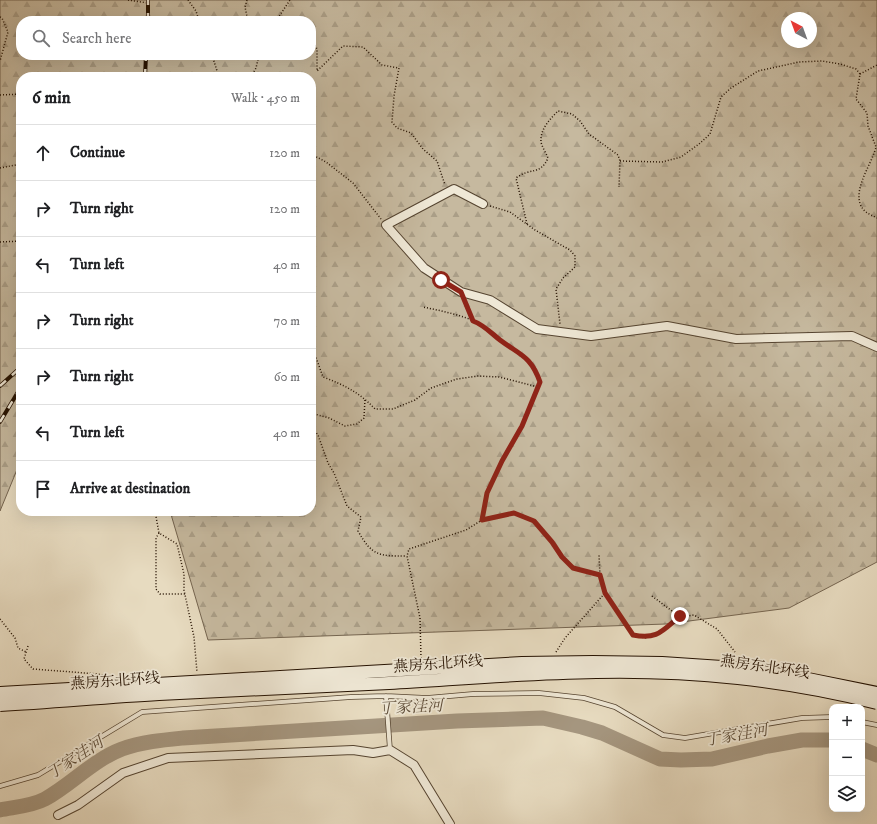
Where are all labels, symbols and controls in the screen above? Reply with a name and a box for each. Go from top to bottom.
north arrow [781,12,817,48]
search box [16,16,316,60]
icon: search [30,27,52,49]
text: Search here [62,29,131,48]
text: 6 min [32,87,71,109]
text: Walk · 450 m [231,90,300,106]
icon: ahead [32,142,54,164]
text: Continue [70,143,125,162]
text: 120 m [269,145,300,161]
icon: right [32,198,54,220]
text: Turn right [70,199,133,218]
text: 120 m [269,201,300,217]
icon: left [32,254,54,276]
text: Turn left [70,255,124,274]
text: 40 m [273,257,300,273]
route start [432,271,450,289]
icon: right [32,310,54,332]
text: Turn right [70,311,133,330]
text: 70 m [274,313,300,329]
icon: right [32,366,54,388]
text: Turn right [70,367,133,386]
text: 60 m [274,369,300,385]
icon: left [32,422,54,444]
text: Turn left [70,423,124,442]
text: 40 m [273,425,300,441]
icon: arrive [32,478,54,500]
text: Arrive at destination [70,479,190,498]
route end [671,607,689,625]
street label: 燕房东北环线 [392,651,484,677]
street label: 燕房东北环线 [719,651,811,683]
street label: 燕房东北环线 [69,668,161,694]
water label: 丁家洼河 [379,695,446,719]
map controls [829,704,865,812]
button: + [829,704,865,740]
water label: 丁家洼河 [703,719,772,750]
water label: 丁家洼河 [43,731,110,784]
button: − [829,740,865,776]
button: layers [829,776,865,812]

